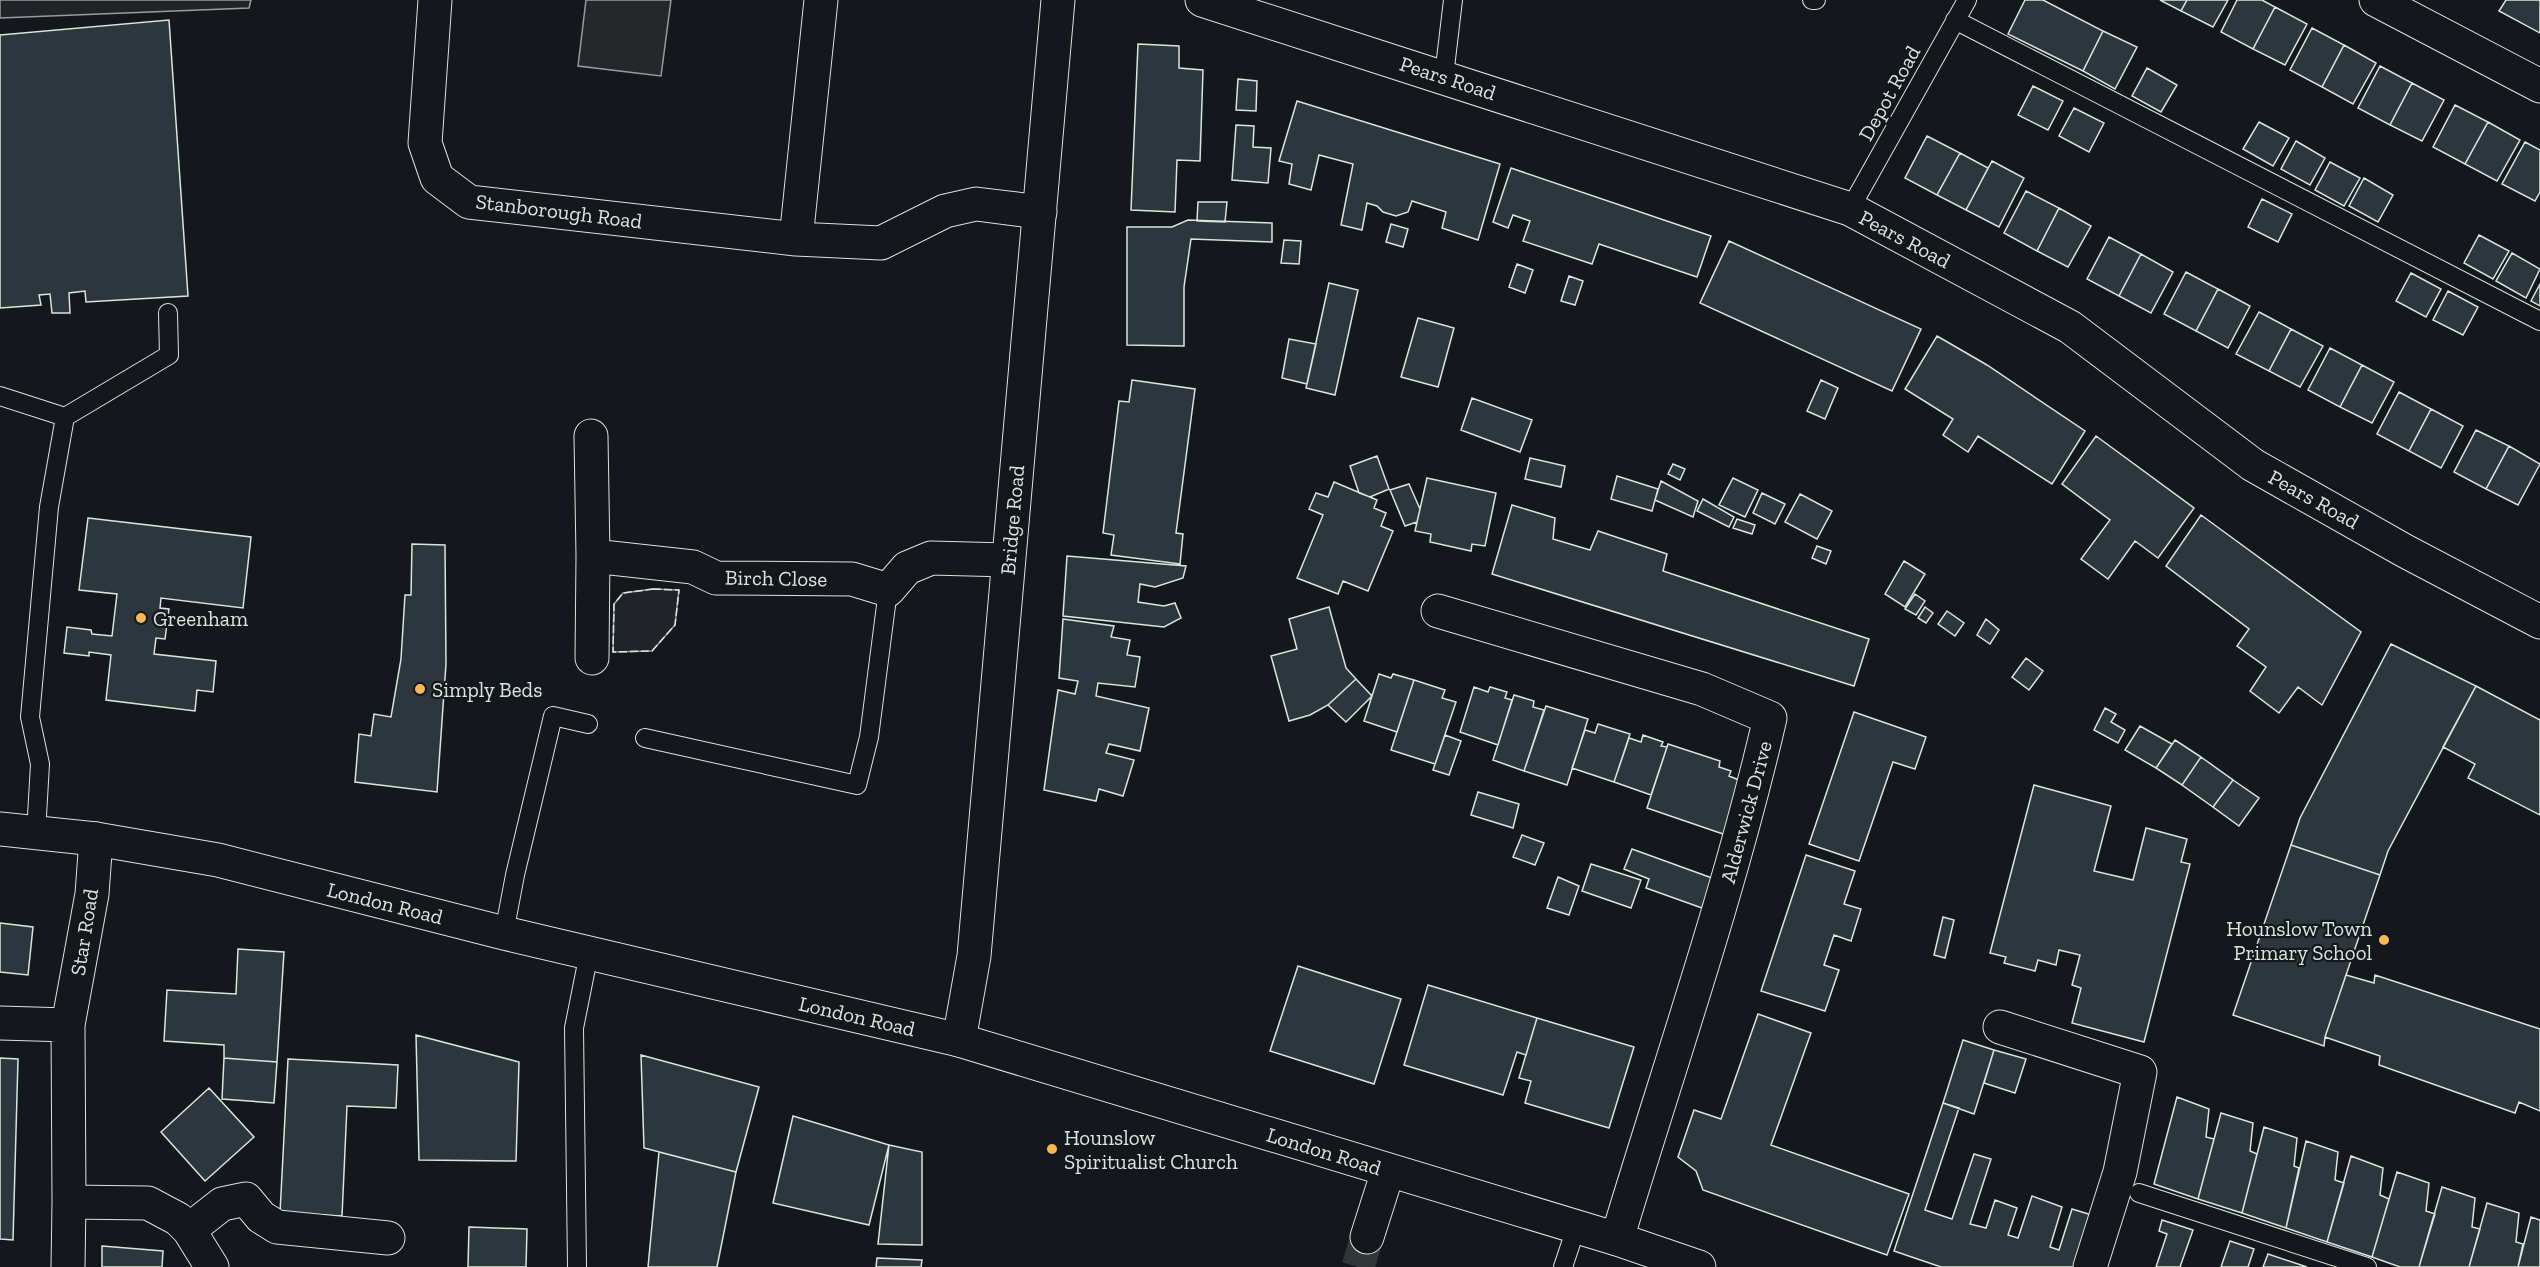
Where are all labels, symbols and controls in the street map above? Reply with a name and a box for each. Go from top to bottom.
street label: Depot Road [1853,41,1926,145]
street label: Pears Road [1397,51,1500,105]
street label: Stanborough Road [474,188,644,234]
street label: Pears Road [1855,205,1955,274]
street label: Bridge Road [995,464,1029,576]
street label: Pears Road [2264,464,2364,534]
street label: Birch Close [725,565,828,591]
place label: Greenham [153,606,248,631]
marker: Greenham [134,611,148,625]
place label: Simply Beds [432,677,542,702]
marker: Simply Beds [413,682,427,696]
street label: Alderwick Drive [1715,738,1777,886]
street label: London Road [324,877,446,930]
street label: Star Road [65,886,103,977]
place label: Hounslow Town Primary School [2226,916,2372,965]
marker: Hounslow Town Primary School [2377,933,2391,947]
street label: London Road [796,990,918,1042]
street label: London Road [1264,1122,1385,1180]
place label: Hounslow Spiritualist Church [1064,1125,1238,1174]
marker: Hounslow Spiritualist Church [1045,1142,1059,1156]

